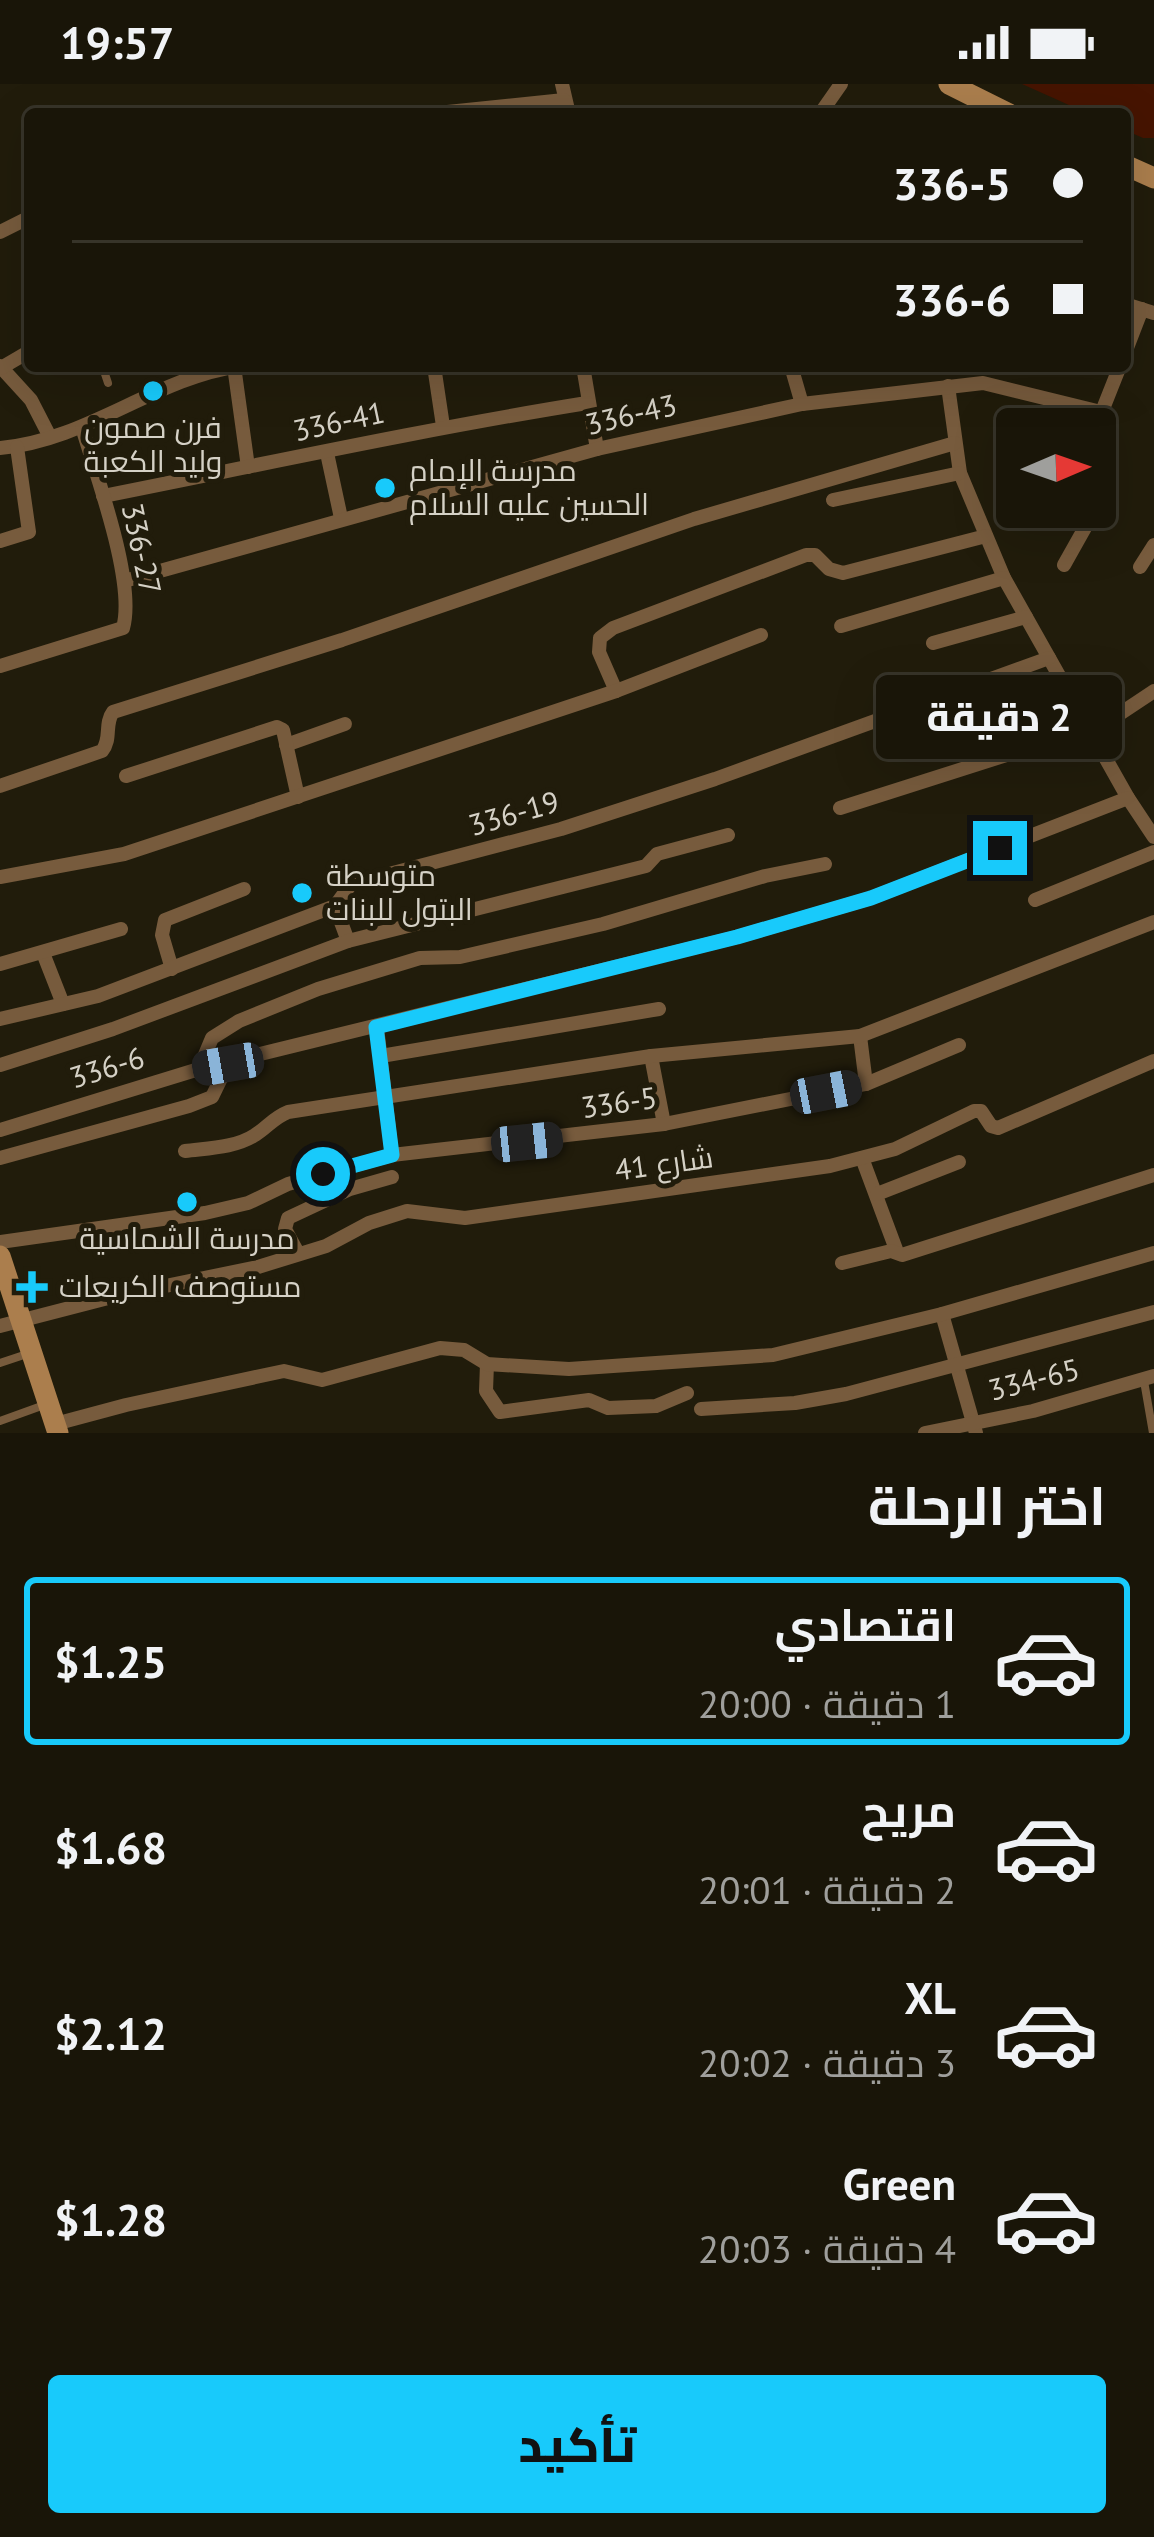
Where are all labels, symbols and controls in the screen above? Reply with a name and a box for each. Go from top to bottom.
text: 19:57 [60,13,174,71]
text: 336-5 [893,154,1011,212]
text: 336-6 [893,270,1011,328]
marker: فرن صمون وليد الكعبة [140,378,166,404]
street label: 336-43 [581,384,680,443]
street label: 336-41 [289,392,388,449]
place label: فرن صمون وليد الكعبة [84,407,222,480]
north arrow [996,408,1116,528]
map controls [996,408,1116,528]
place label: مدرسة الإمام الحسين عليه السلام [409,450,649,525]
marker: مدرسة الإمام الحسين عليه السلام [372,475,398,501]
street label: 336-27 [114,499,171,598]
callout: 2 دقيقة [877,674,1123,758]
text: 2 دقيقة [926,691,1072,742]
street label: 336-19 [464,781,563,844]
route end [973,821,1027,875]
place label: متوسطة البتول للبنات [326,855,473,928]
marker: متوسطة البتول للبنات [289,880,315,906]
street label: 336-6 [64,1037,149,1096]
car [189,1040,267,1088]
car [787,1067,865,1117]
street label: 336-5 [578,1077,659,1126]
car [489,1120,565,1164]
street label: شارع 41 [612,1136,716,1191]
route start [296,1147,350,1201]
marker: مدرسة الشماسية [174,1189,200,1215]
place label: مدرسة الشماسية [79,1218,295,1257]
place label: مستوصف الكريعات [59,1266,302,1305]
marker: مستوصف الكريعات [16,1271,48,1303]
street label: 334-65 [984,1348,1083,1409]
text: اختر الرحلة [868,1470,1106,1540]
text: اقتصادي [775,1595,956,1653]
icon: car [992,1607,1100,1715]
text: $1.25 [54,1632,167,1690]
text: 1 دقيقة · 20:00 [698,1678,956,1729]
text: مريح [861,1781,956,1839]
icon: car [992,1793,1100,1901]
text: $1.68 [54,1818,167,1876]
text: 2 دقيقة · 20:01 [698,1864,956,1915]
text: XL [904,1968,956,2026]
icon: car [992,1979,1100,2087]
text: $2.12 [54,2004,167,2062]
text: 3 دقيقة · 20:02 [698,2037,956,2088]
text: Green [843,2154,956,2212]
icon: car [992,2165,1100,2273]
text: $1.28 [54,2190,167,2248]
text: 4 دقيقة · 20:03 [698,2223,956,2274]
button: تأكيد [48,2375,1106,2513]

